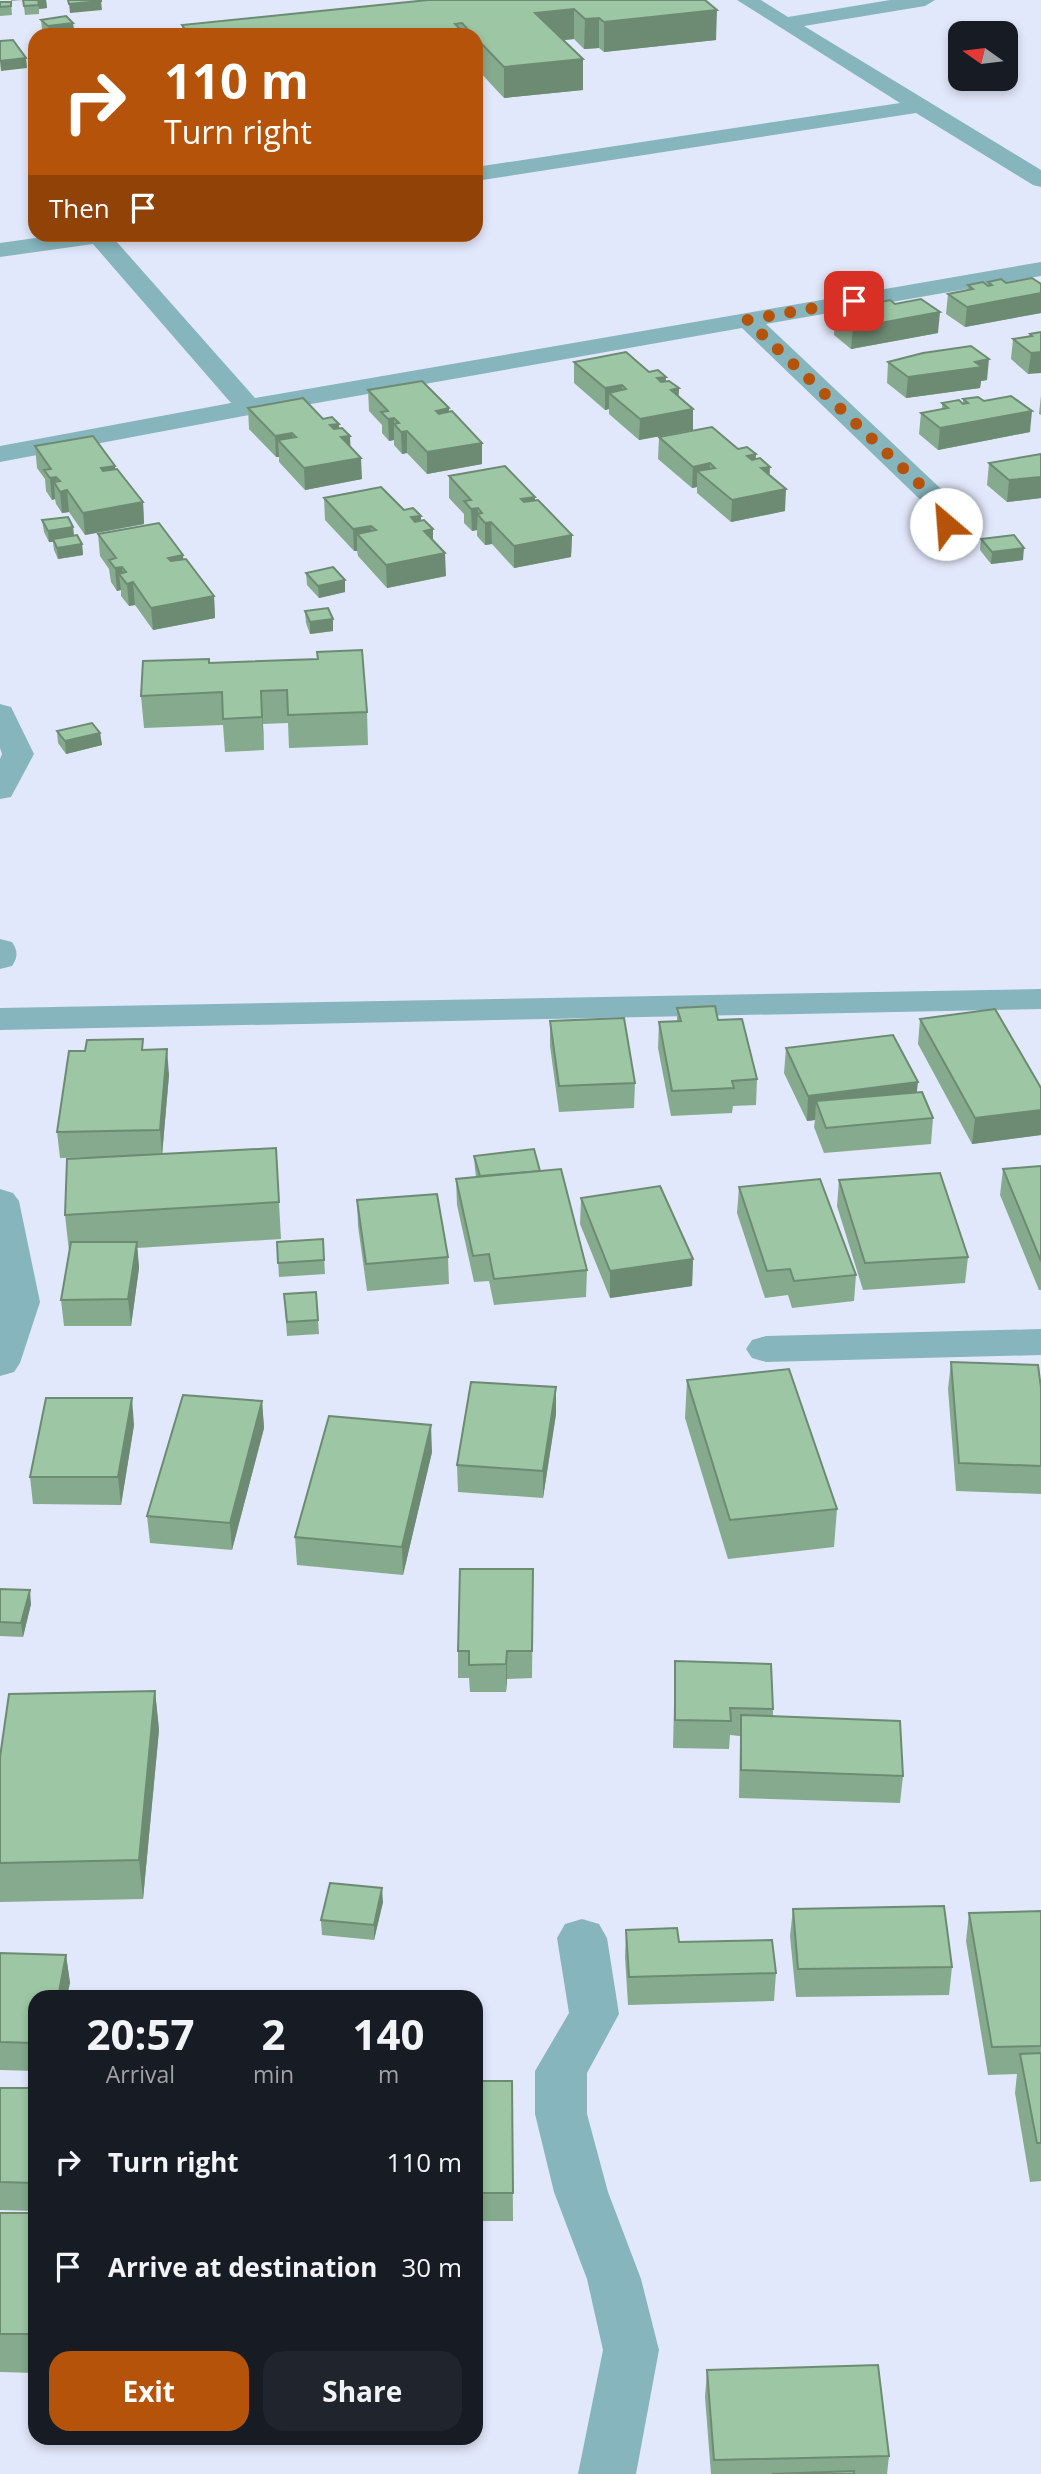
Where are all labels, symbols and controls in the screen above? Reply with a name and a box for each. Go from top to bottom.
north arrow [948,21,1018,91]
map controls [948,21,1018,91]
text: 110 m [164,47,309,113]
icon: right [49,56,140,147]
text: Turn right [164,110,312,153]
icon: arrive [124,189,162,227]
text: Then [49,190,110,226]
pin [824,271,884,331]
icon: arrive [835,282,873,320]
position arrow [909,487,983,561]
text: 20:57 [86,2005,194,2062]
text: 2 [261,2005,286,2062]
text: 140 [353,2005,425,2062]
text: Arrival [106,2058,175,2090]
text: min [253,2058,294,2090]
text: m [378,2058,399,2090]
icon: right [49,2143,87,2181]
text: Turn right [108,2144,239,2180]
text: 110 m [387,2144,462,2180]
icon: arrive [49,2248,87,2286]
text: Arrive at destination [108,2249,377,2285]
text: 30 m [401,2249,462,2285]
button: Exit [49,2351,249,2431]
button: Share [263,2351,462,2431]

